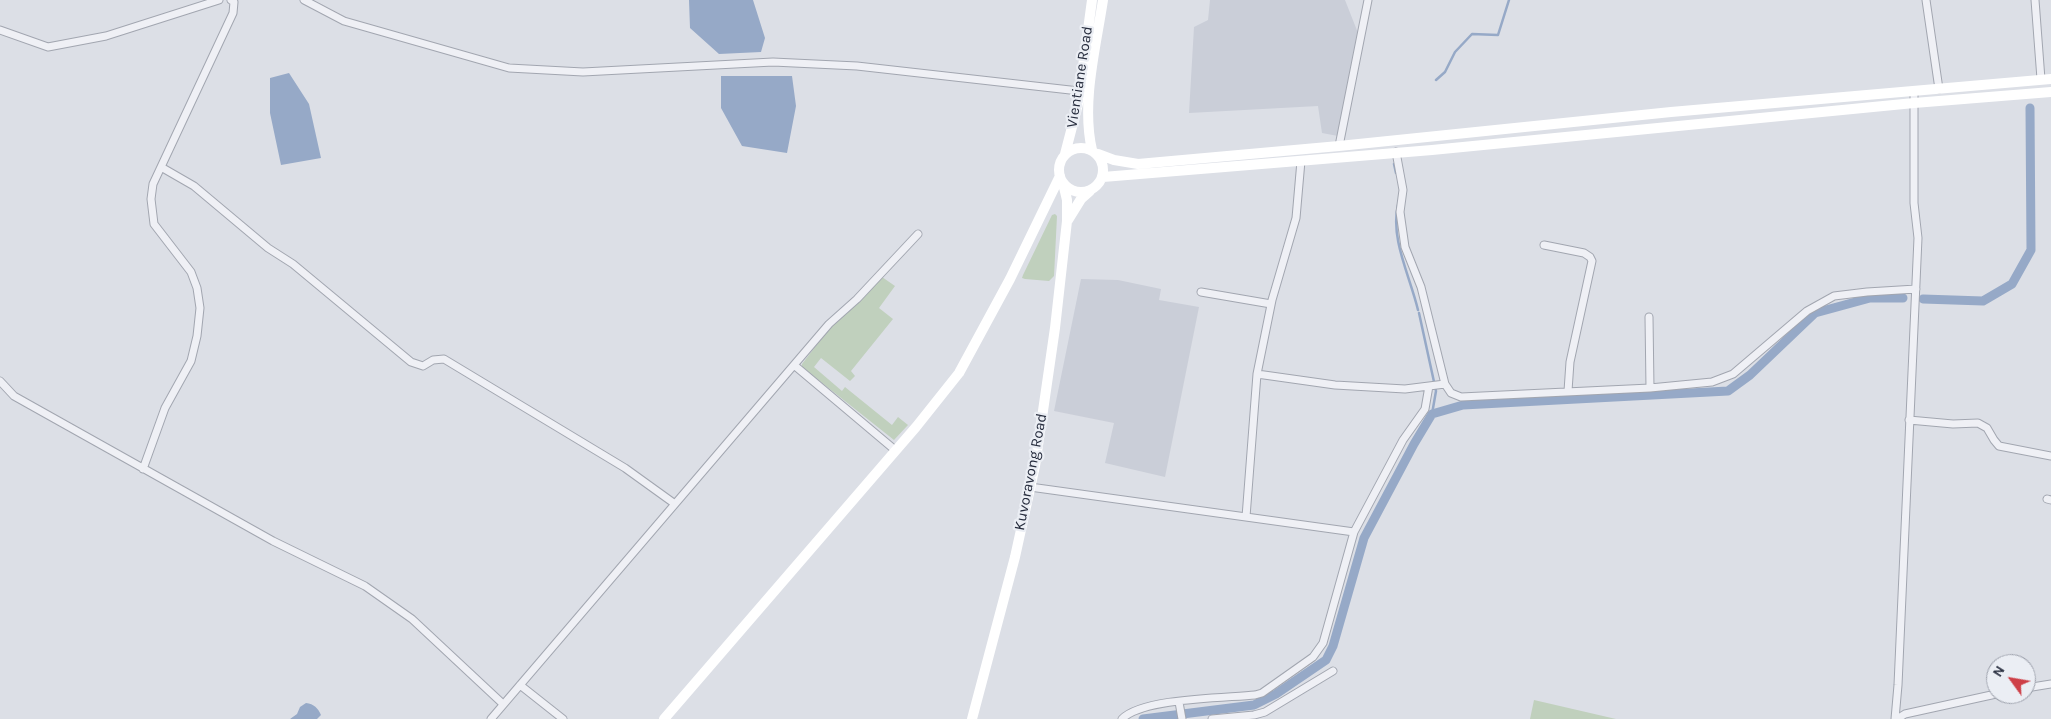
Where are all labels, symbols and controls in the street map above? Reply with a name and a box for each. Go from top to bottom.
street label: Vientiane Road [1063,25,1097,129]
street label: Kuvoravong Road [1011,412,1051,532]
north arrow [1986,654,2036,704]
text: N [1989,663,2009,680]

